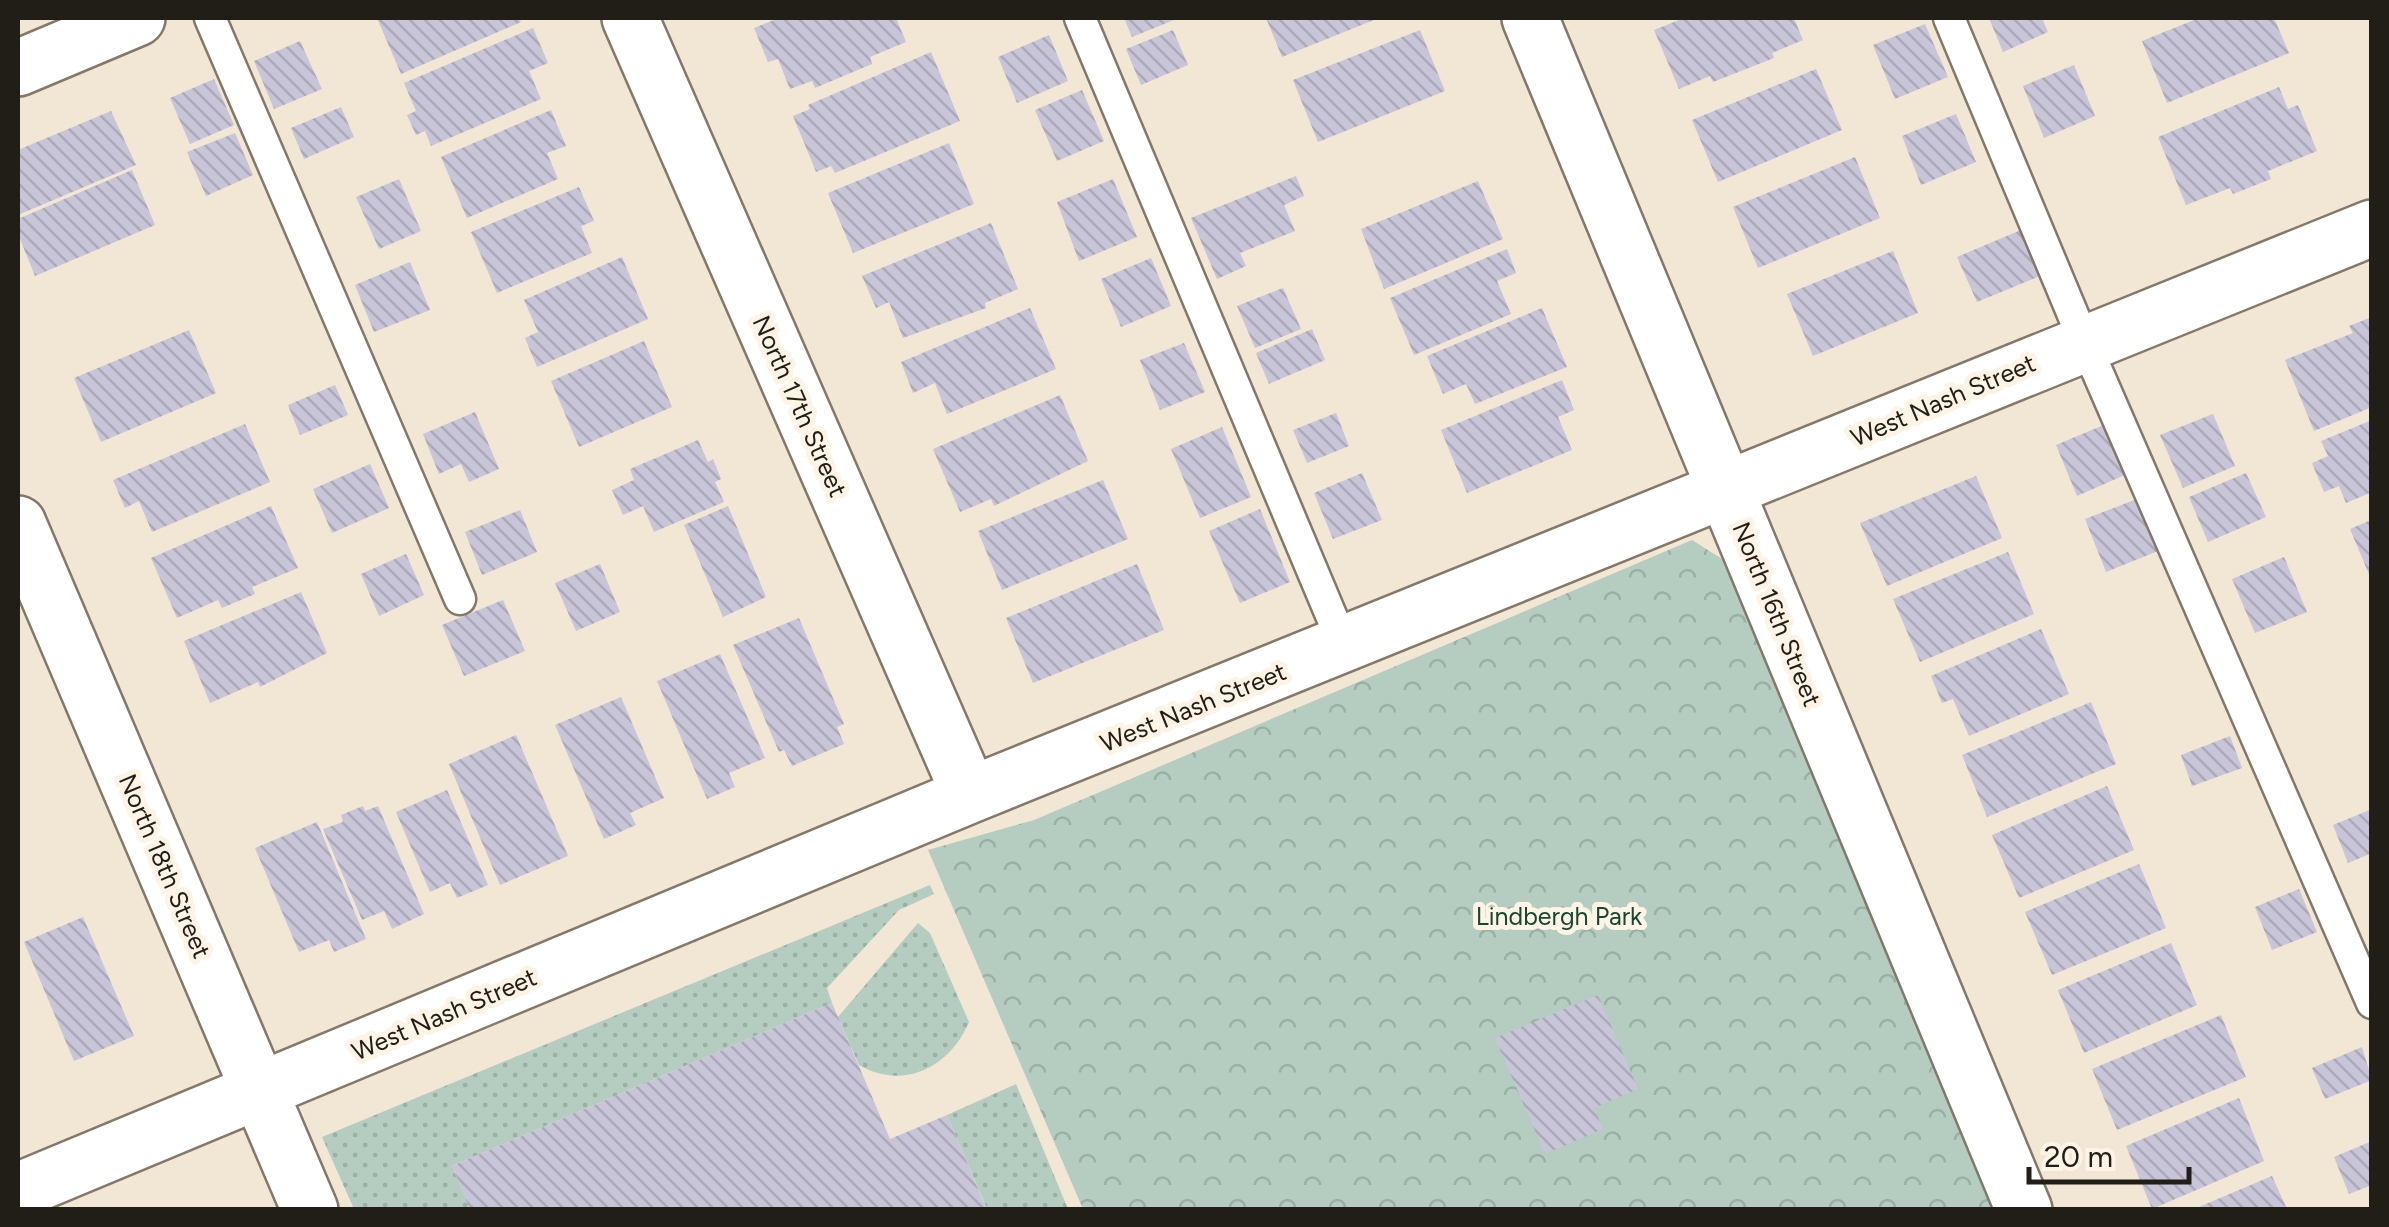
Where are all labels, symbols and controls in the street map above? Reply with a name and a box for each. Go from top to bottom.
street label: North 17th Street [747,311,853,501]
street label: West Nash Street [1846,348,2040,452]
street label: North 16th Street [1726,518,1828,710]
street label: West Nash Street [1096,656,1290,758]
street label: North 18th Street [113,769,217,963]
park label: Lindbergh Park [1476,901,1643,931]
street label: West Nash Street [347,962,541,1066]
scale bar [2029,1122,2189,1184]
text: 20 m [2044,1138,2113,1175]

